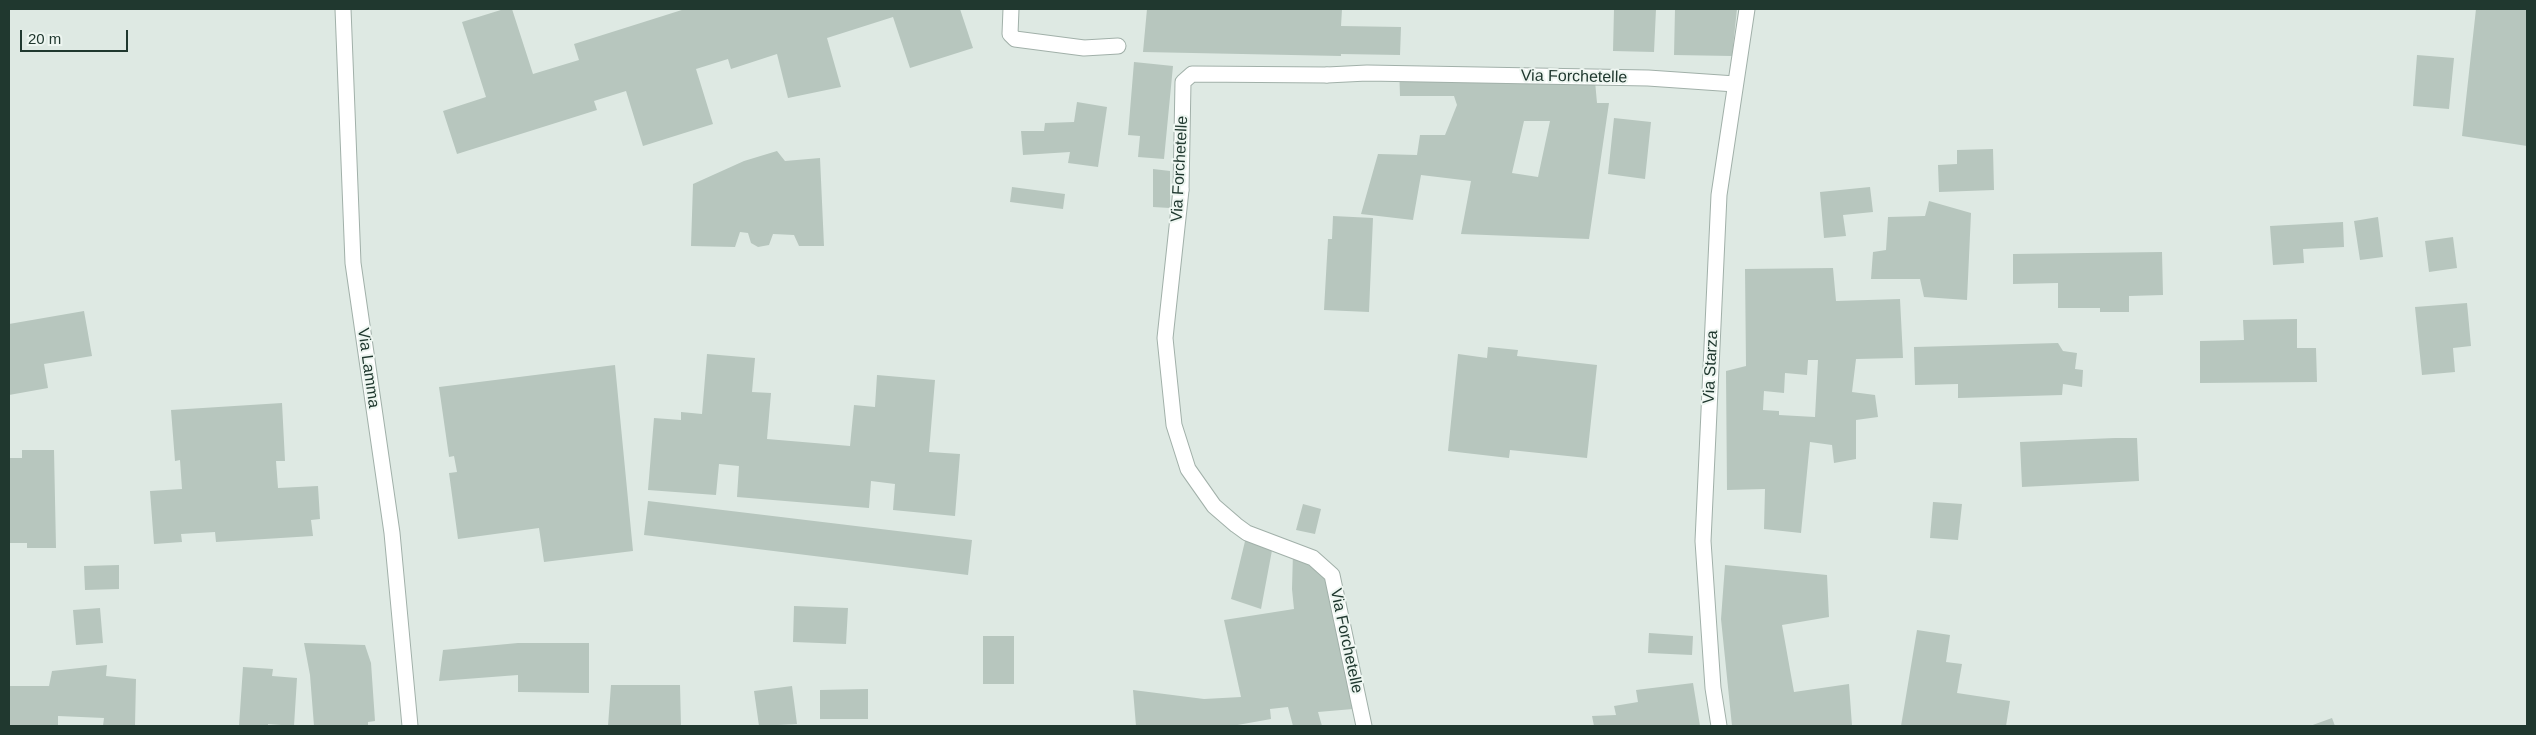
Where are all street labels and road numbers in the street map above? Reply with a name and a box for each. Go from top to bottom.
street label: Via Forchetelle [1521,66,1627,88]
street label: Via Forchetelle [1168,115,1192,223]
street label: Via Lamma [353,327,383,409]
street label: Via Starza [1699,330,1723,404]
street label: Via Forchetelle [1326,587,1366,695]

